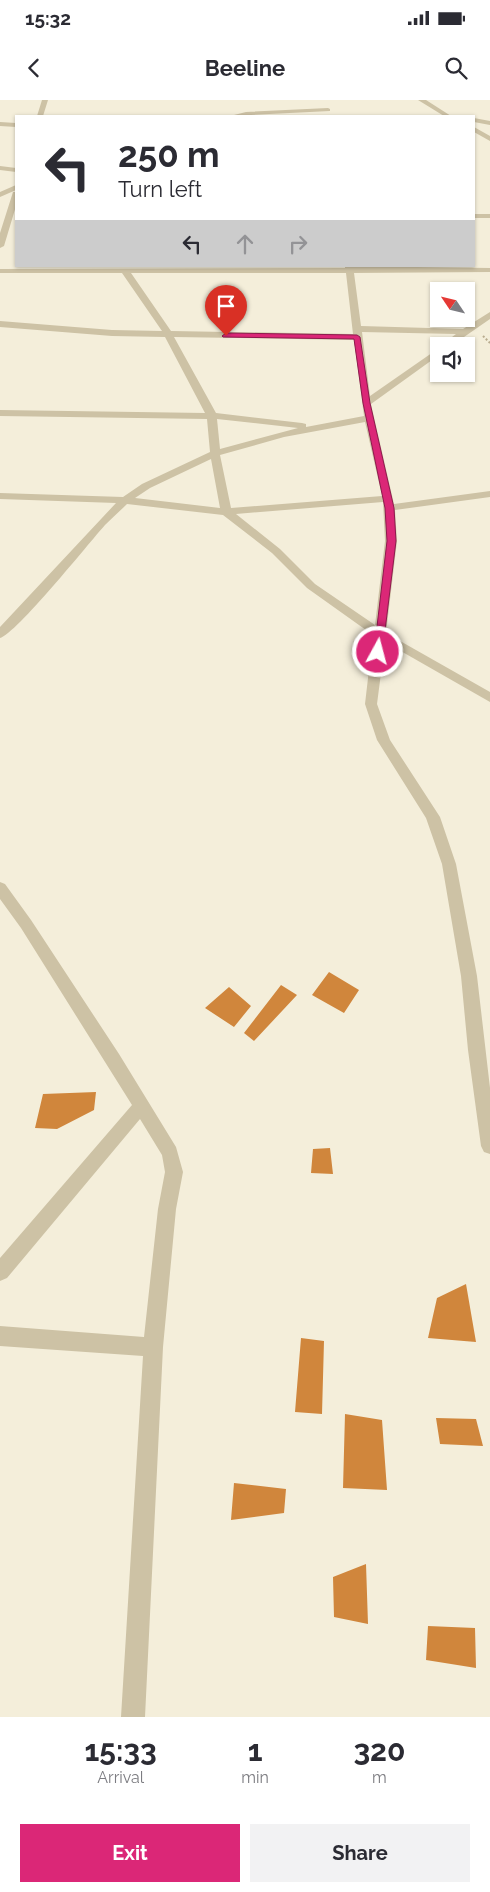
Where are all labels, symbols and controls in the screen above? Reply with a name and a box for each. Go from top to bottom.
text: 15:32 [25,7,71,29]
icon: back [20,54,48,82]
icon: search [442,54,470,82]
text: Beeline [205,55,285,81]
text: 250 m [118,134,220,175]
icon: left [35,135,100,200]
text: Turn left [118,176,202,202]
icon: left [178,230,206,258]
icon: ahead [231,230,259,258]
icon: right [284,230,312,258]
north arrow [430,282,475,328]
map controls [430,282,475,382]
pin [205,285,247,336]
icon: arrive [212,292,240,320]
button: sound [430,337,475,382]
position arrow [351,625,403,677]
text: 15:33 [85,1733,157,1768]
text: 1 [248,1733,263,1768]
text: 320 [353,1733,405,1768]
text: Arrival [97,1768,144,1787]
text: min [241,1768,269,1787]
text: m [372,1768,387,1787]
button: Exit [20,1824,240,1882]
button: Share [250,1824,470,1882]

